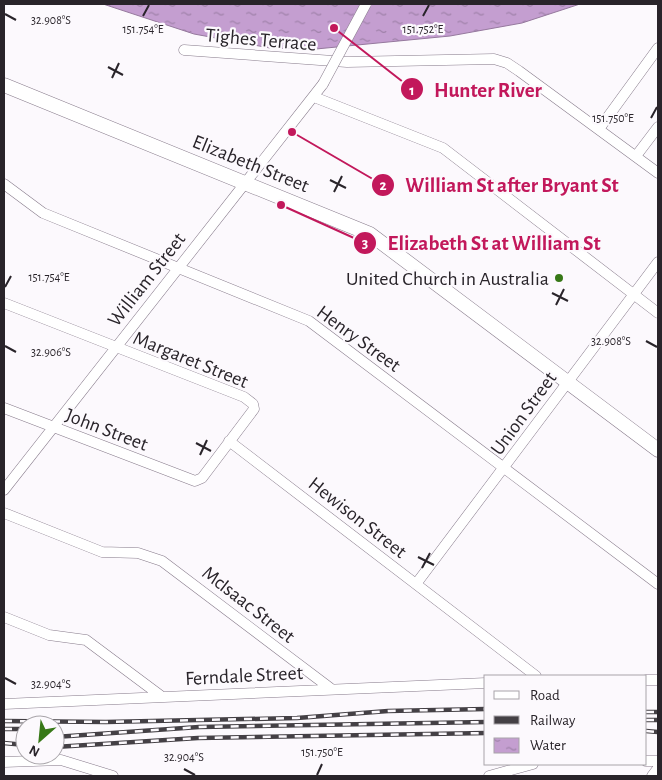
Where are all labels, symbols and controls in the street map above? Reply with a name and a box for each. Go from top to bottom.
text: 32.908°S [31,14,71,26]
text: 151.754°E [122,23,164,35]
text: 151.752°E [403,23,444,35]
street label: Tighes Terrace [205,25,317,55]
callout: Hunter River [399,71,552,107]
text: Hunter River [434,80,543,101]
text: 1 [409,83,415,98]
text: 151.750°E [592,112,634,124]
street label: Elizabeth Street [190,132,312,197]
callout: William St after Bryant St [370,167,628,203]
text: William St after Bryant St [405,175,619,196]
text: 2 [379,178,387,193]
callout: Elizabeth St at William St [353,225,610,261]
street label: William Street [104,229,190,330]
text: Elizabeth St at William St [388,233,600,254]
text: 3 [362,236,368,251]
place label: United Church in Australia [346,269,549,289]
text: 151.754°E [28,271,70,283]
marker: United Church in Australia [553,272,565,284]
street label: Henry Street [313,302,405,376]
street label: Margaret Street [130,328,252,392]
text: 32.908°S [591,335,631,347]
text: 32.906°S [31,346,71,358]
street label: Union Street [487,368,561,459]
street label: John Street [63,405,151,455]
street label: Hewison Street [305,473,411,563]
street label: McIsaac Street [198,563,299,647]
street label: Ferndale Street [185,663,304,689]
legend [484,675,647,765]
text: 32.904°S [31,678,71,690]
text: Road [530,688,560,703]
text: Railway [530,713,576,728]
north arrow [15,715,65,765]
text: Water [530,738,566,753]
text: N [27,742,42,759]
text: 151.750°E [301,746,343,758]
text: 32.904°S [164,751,204,763]

